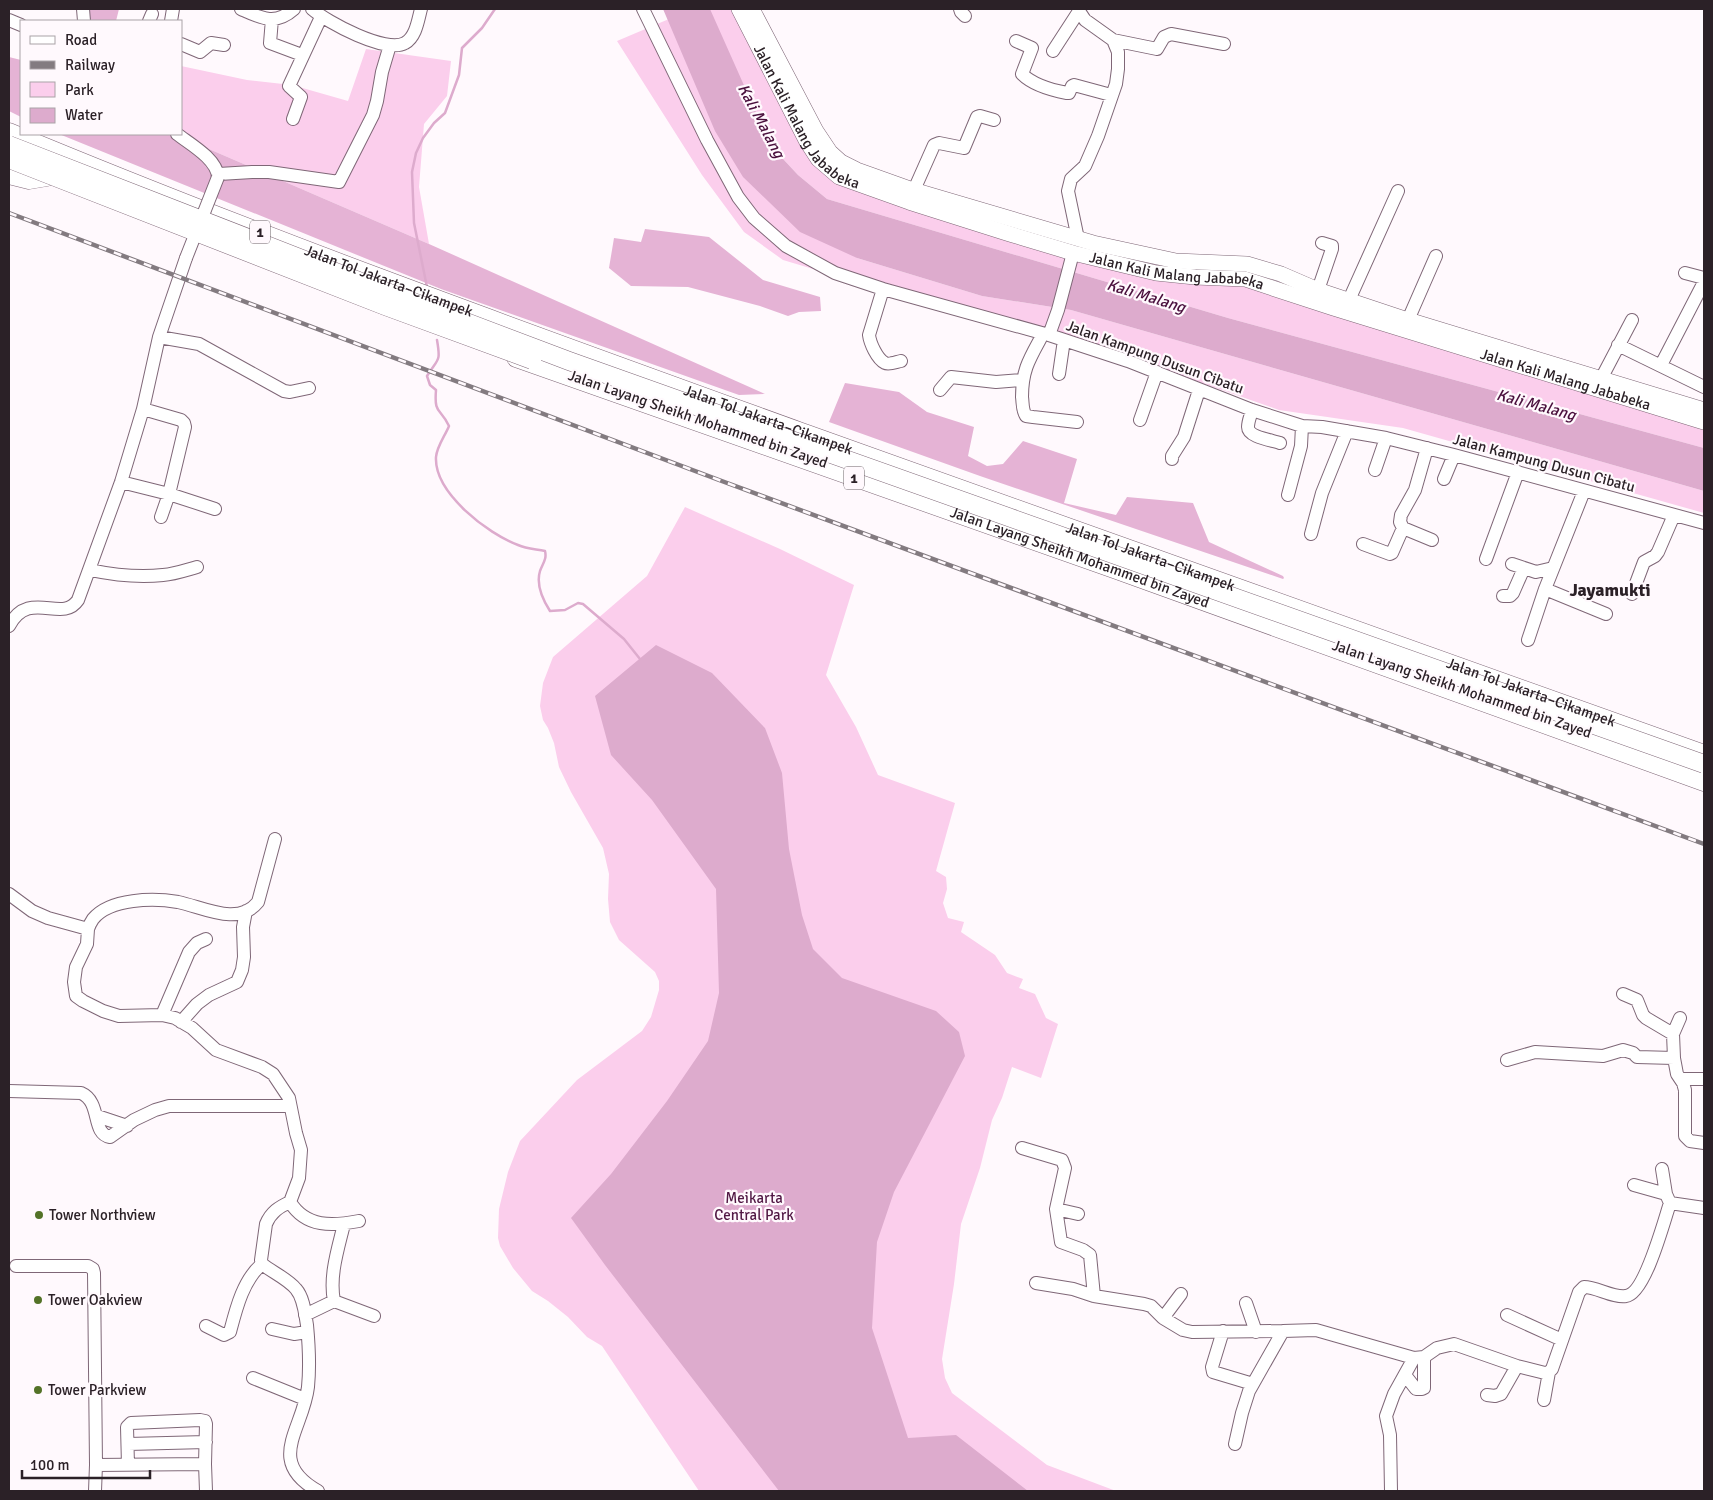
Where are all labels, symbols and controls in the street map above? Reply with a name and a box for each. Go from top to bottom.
legend [20,20,182,135]
text: Road [65,31,97,49]
street label: Jalan Kali Malang Jababeka [750,37,870,189]
text: Railway [65,56,115,74]
text: Park [65,81,94,99]
water label: Kali Malang [733,81,789,161]
text: Water [65,106,103,124]
road number: 1 [250,220,270,243]
street label: Jalan Tol Jakarta–Cikampek [302,241,476,321]
street label: Jalan Kali Malang Jababeka [1088,247,1266,295]
water label: Kali Malang [1104,275,1188,317]
street label: Jalan Kampung Dusun Cibatu [1064,316,1246,398]
street label: Jalan Kali Malang Jababeka [1479,345,1653,413]
street label: Jalan Layang Sheikh Mohammed bin Zayed [566,366,830,472]
street label: Jalan Tol Jakarta–Cikampek [681,381,855,459]
water label: Kali Malang [1494,385,1578,425]
street label: Jalan Kampung Dusun Cibatu [1451,430,1637,496]
road number: 1 [844,466,864,489]
street label: Jalan Layang Sheikh Mohammed bin Zayed [948,503,1212,612]
street label: Jalan Tol Jakarta–Cikampek [1064,518,1238,595]
district label: Jayamukti [1569,579,1651,601]
street label: Jalan Layang Sheikh Mohammed bin Zayed [1330,636,1594,742]
street label: Jalan Tol Jakarta–Cikampek [1444,654,1618,731]
park label: Meikarta Central Park [714,1189,794,1224]
place label: Tower Northview [49,1206,156,1224]
marker: Tower Northview [33,1209,45,1221]
place label: Tower Oakview [48,1291,143,1309]
marker: Tower Oakview [32,1294,44,1306]
place label: Tower Parkview [48,1381,147,1399]
marker: Tower Parkview [32,1384,44,1396]
scale bar [22,1448,150,1480]
text: 100 m [30,1456,70,1474]

